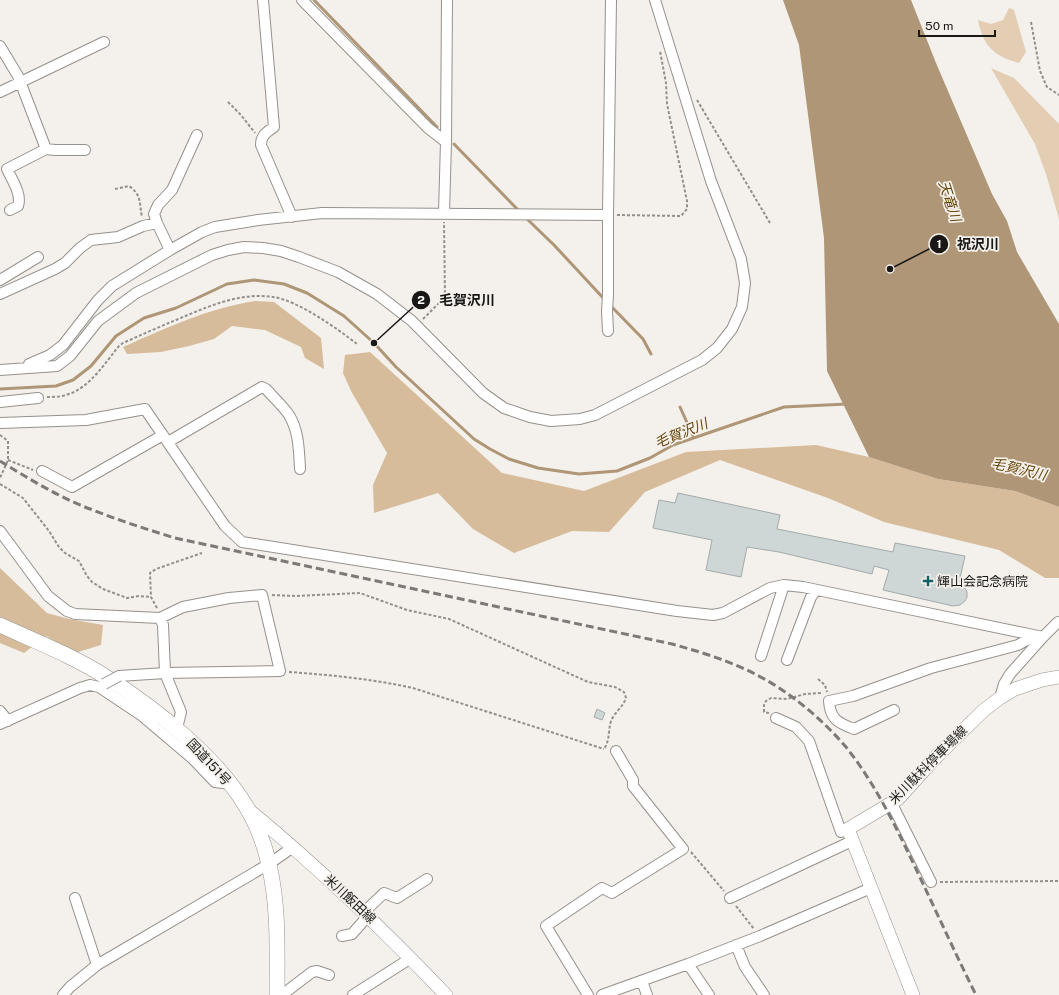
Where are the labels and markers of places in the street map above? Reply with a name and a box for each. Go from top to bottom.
callout: 祝沢川 [929,231,1007,257]
callout: 毛賀沢川 [411,287,503,313]
place label: 輝山会記念病院 [937,574,1028,589]
marker: 輝山会記念病院 [922,575,934,587]

